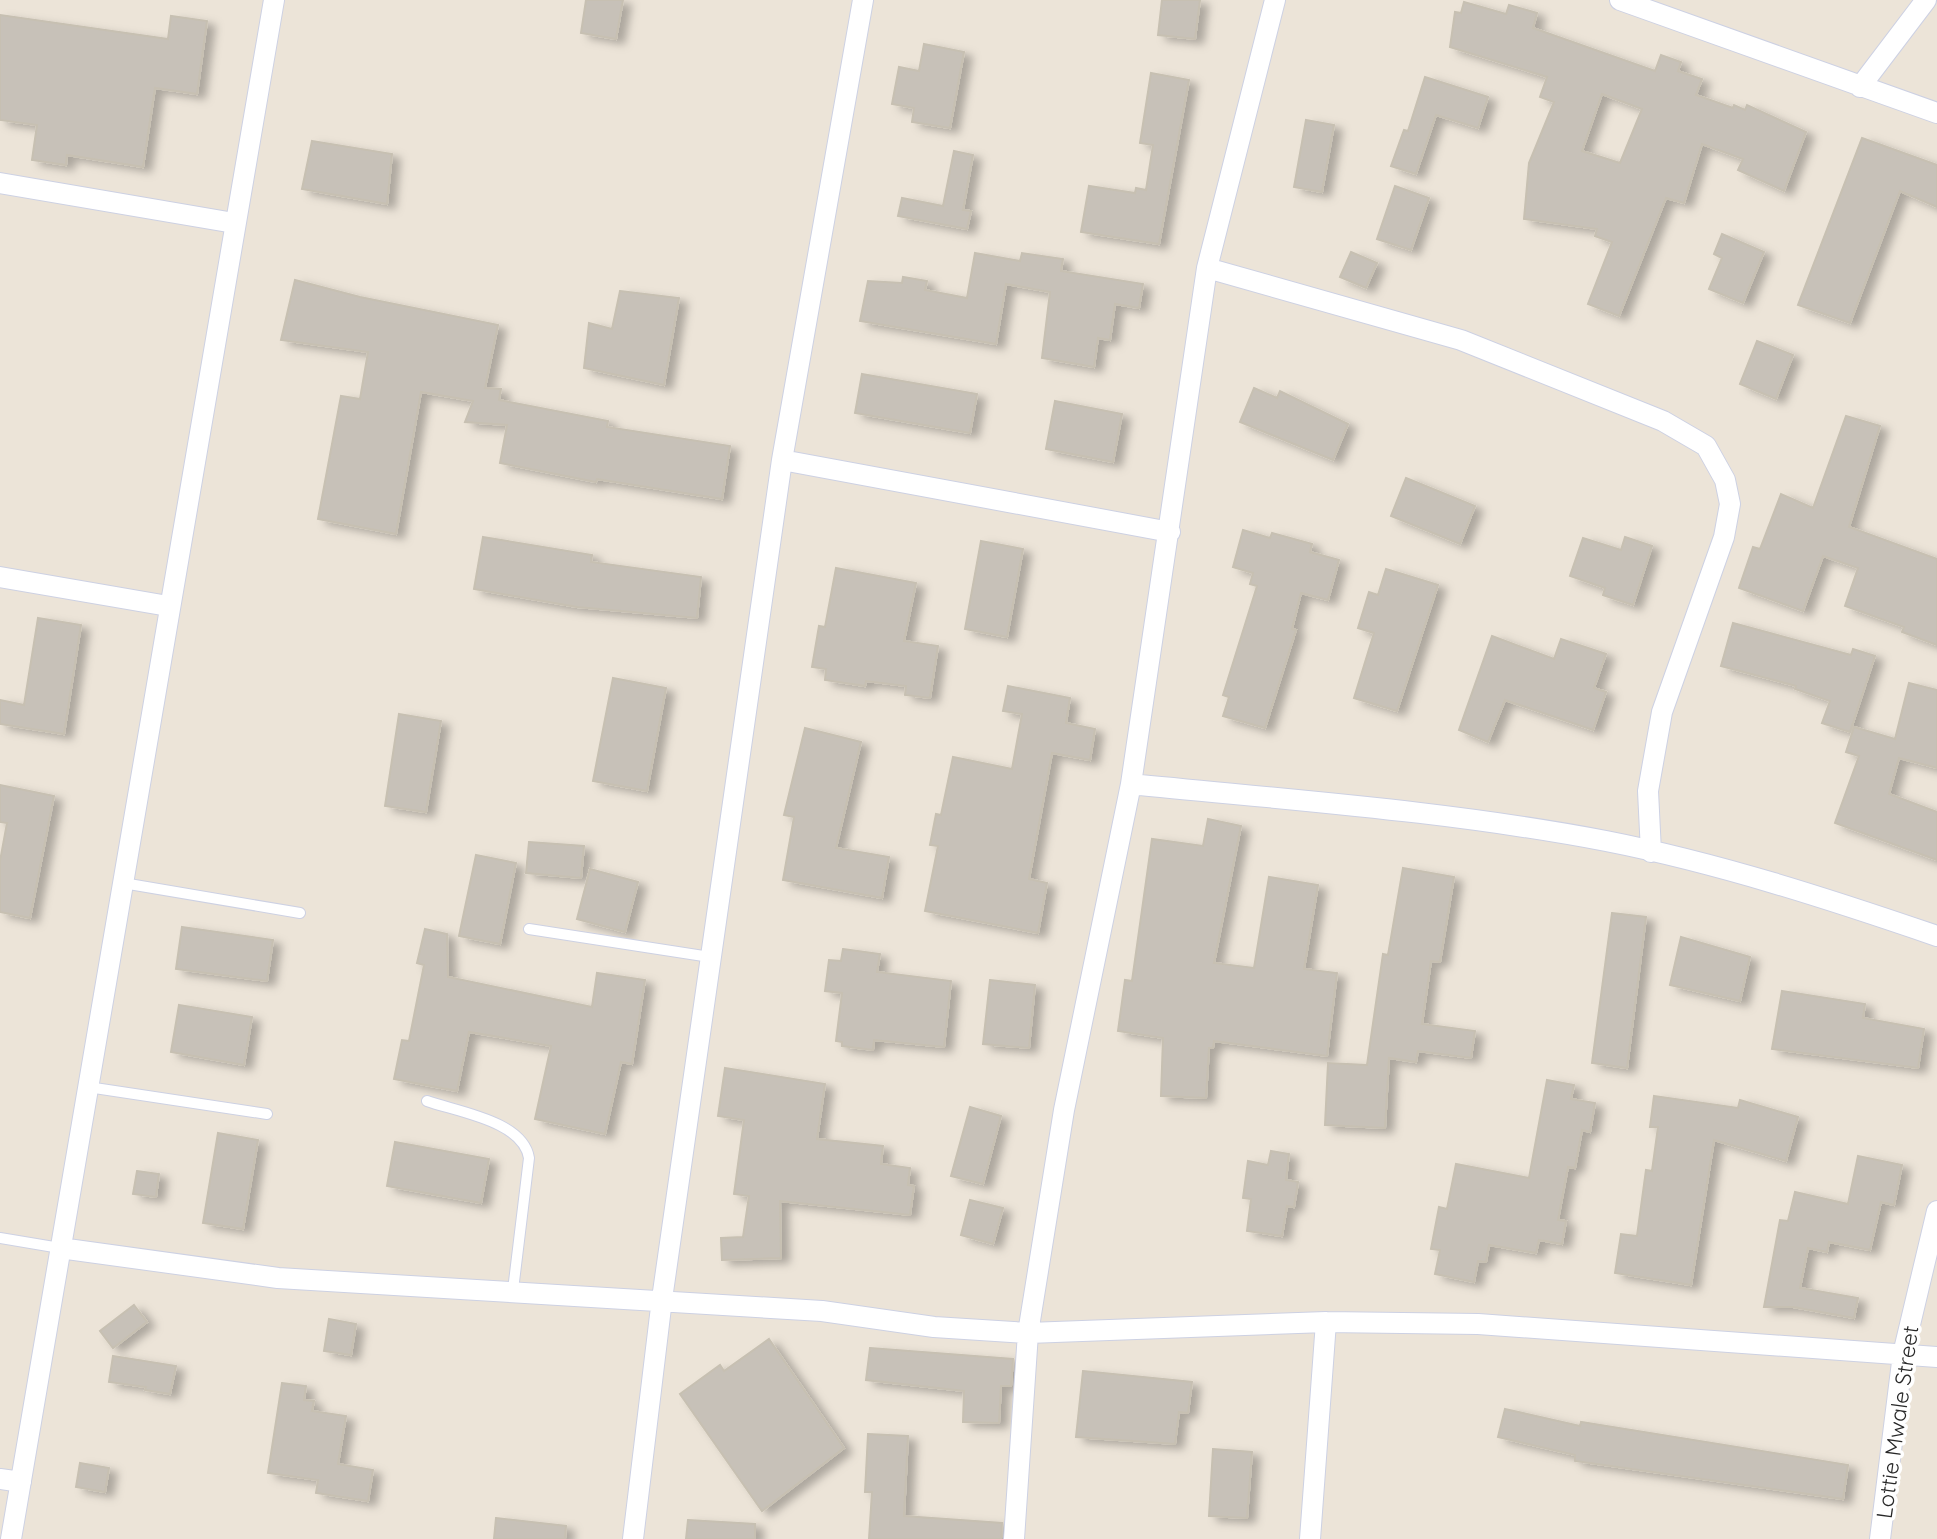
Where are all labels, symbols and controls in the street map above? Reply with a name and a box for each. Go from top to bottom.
street label: Lottie Mwale Street [1870,1324,1924,1520]

